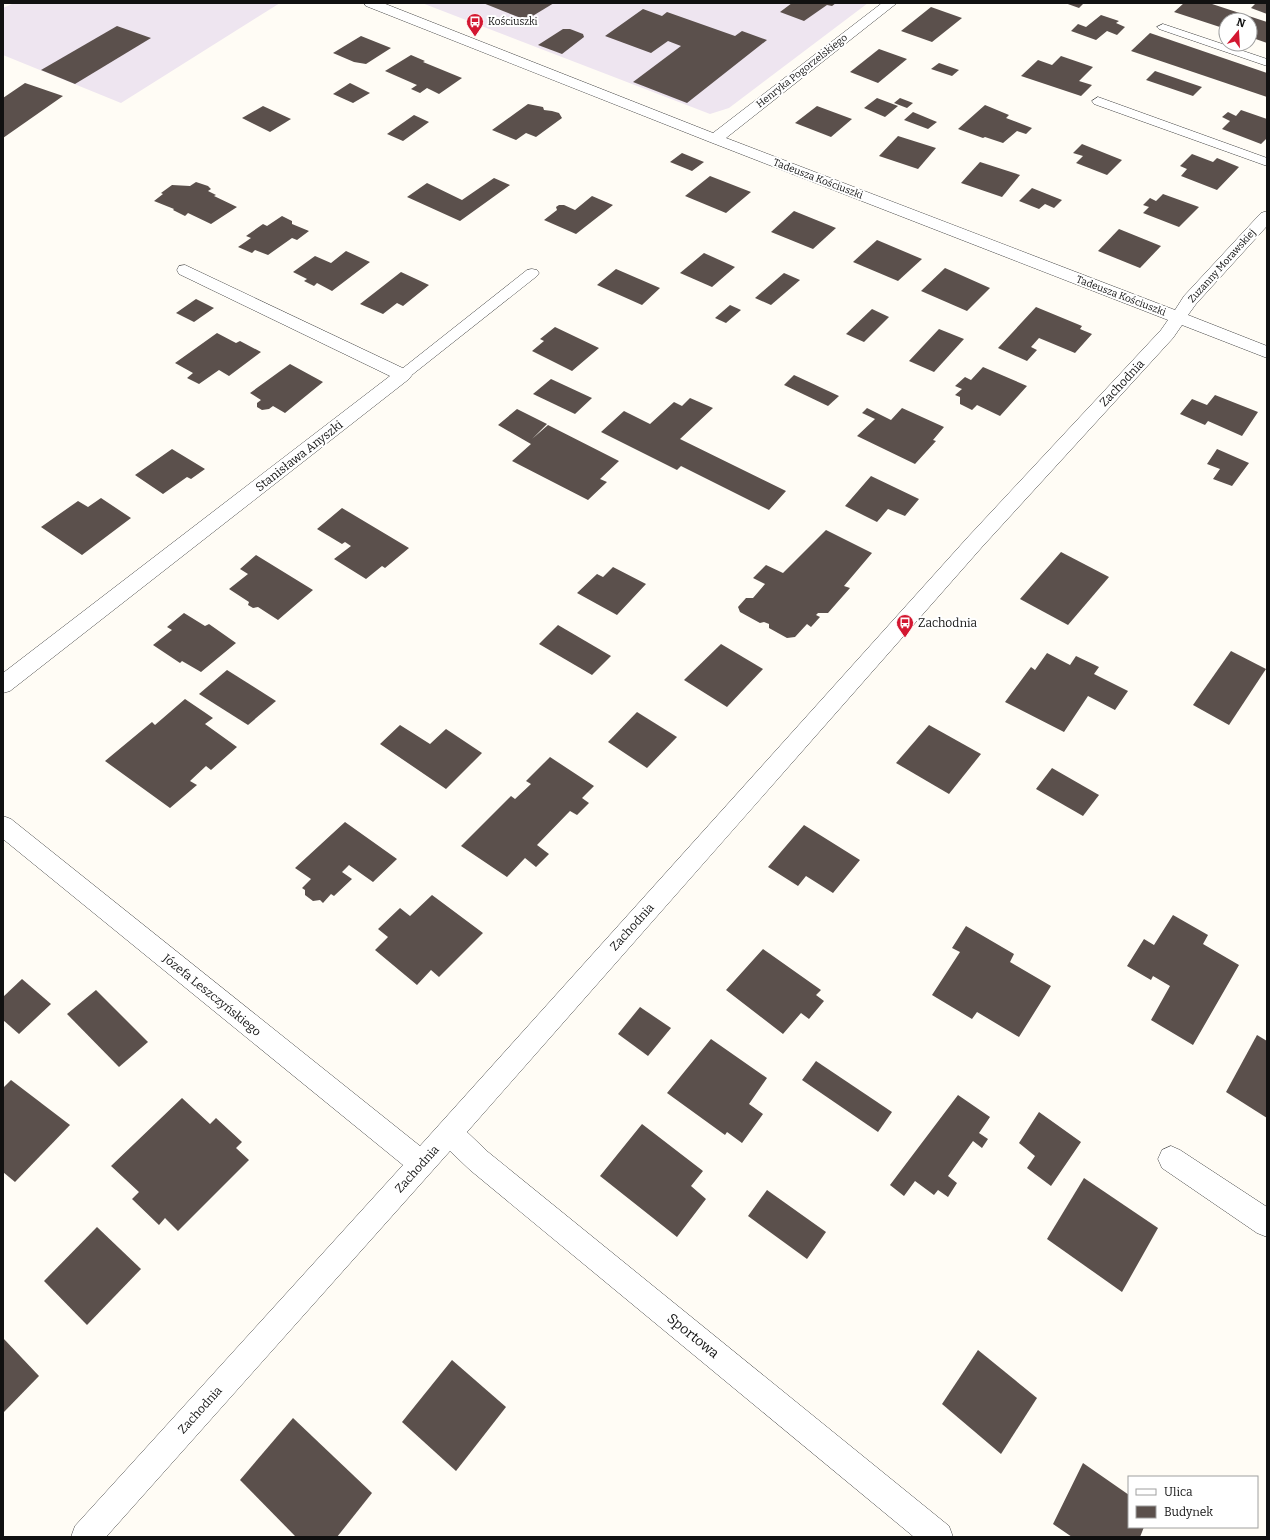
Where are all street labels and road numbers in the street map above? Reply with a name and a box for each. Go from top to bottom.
street label: Henryka Pogorzelskiego [754,32,850,110]
street label: Tadeusza Kościuszki [772,156,864,202]
street label: Zuzanny Morawskiej [1186,227,1258,305]
street label: Tadeusza Kościuszki [1075,273,1167,319]
street label: Zachodnia [1097,356,1148,409]
street label: Stanisława Anyszki [253,417,346,494]
street label: Zachodnia [607,900,657,954]
street label: Józefa Leszczyńskiego [159,950,264,1039]
street label: Zachodnia [392,1142,442,1196]
street label: Sportowa [664,1310,723,1362]
street label: Zachodnia [175,1383,225,1437]

